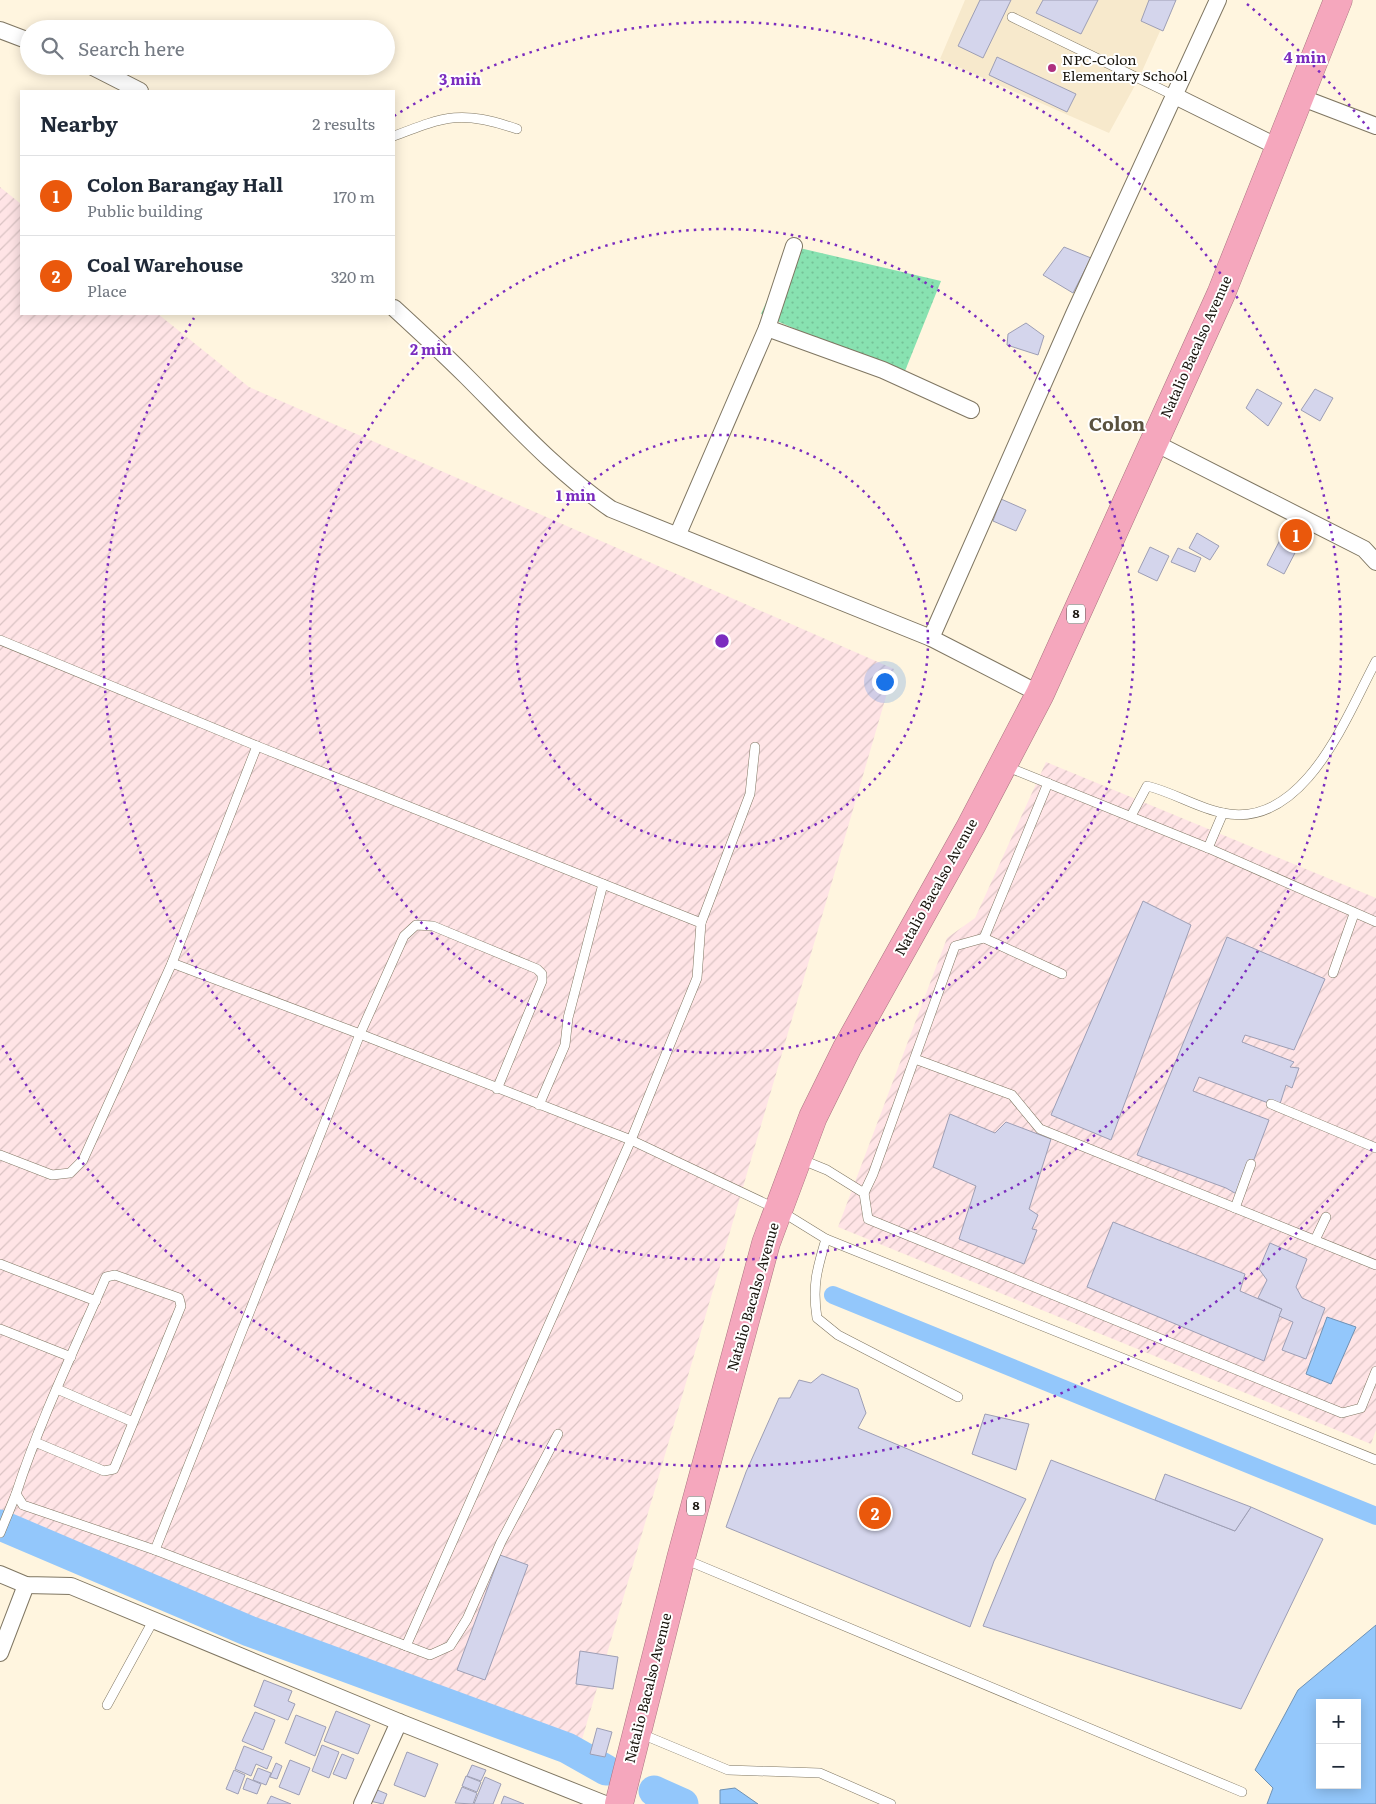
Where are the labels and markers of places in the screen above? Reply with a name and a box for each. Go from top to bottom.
place label: NPC-Colon Elementary School [1062,49,1188,85]
marker: NPC-Colon Elementary School [1046,62,1058,74]
pin: 1 [1280,516,1312,554]
centre of rings [713,632,731,650]
pin: 2 [859,1494,891,1532]

